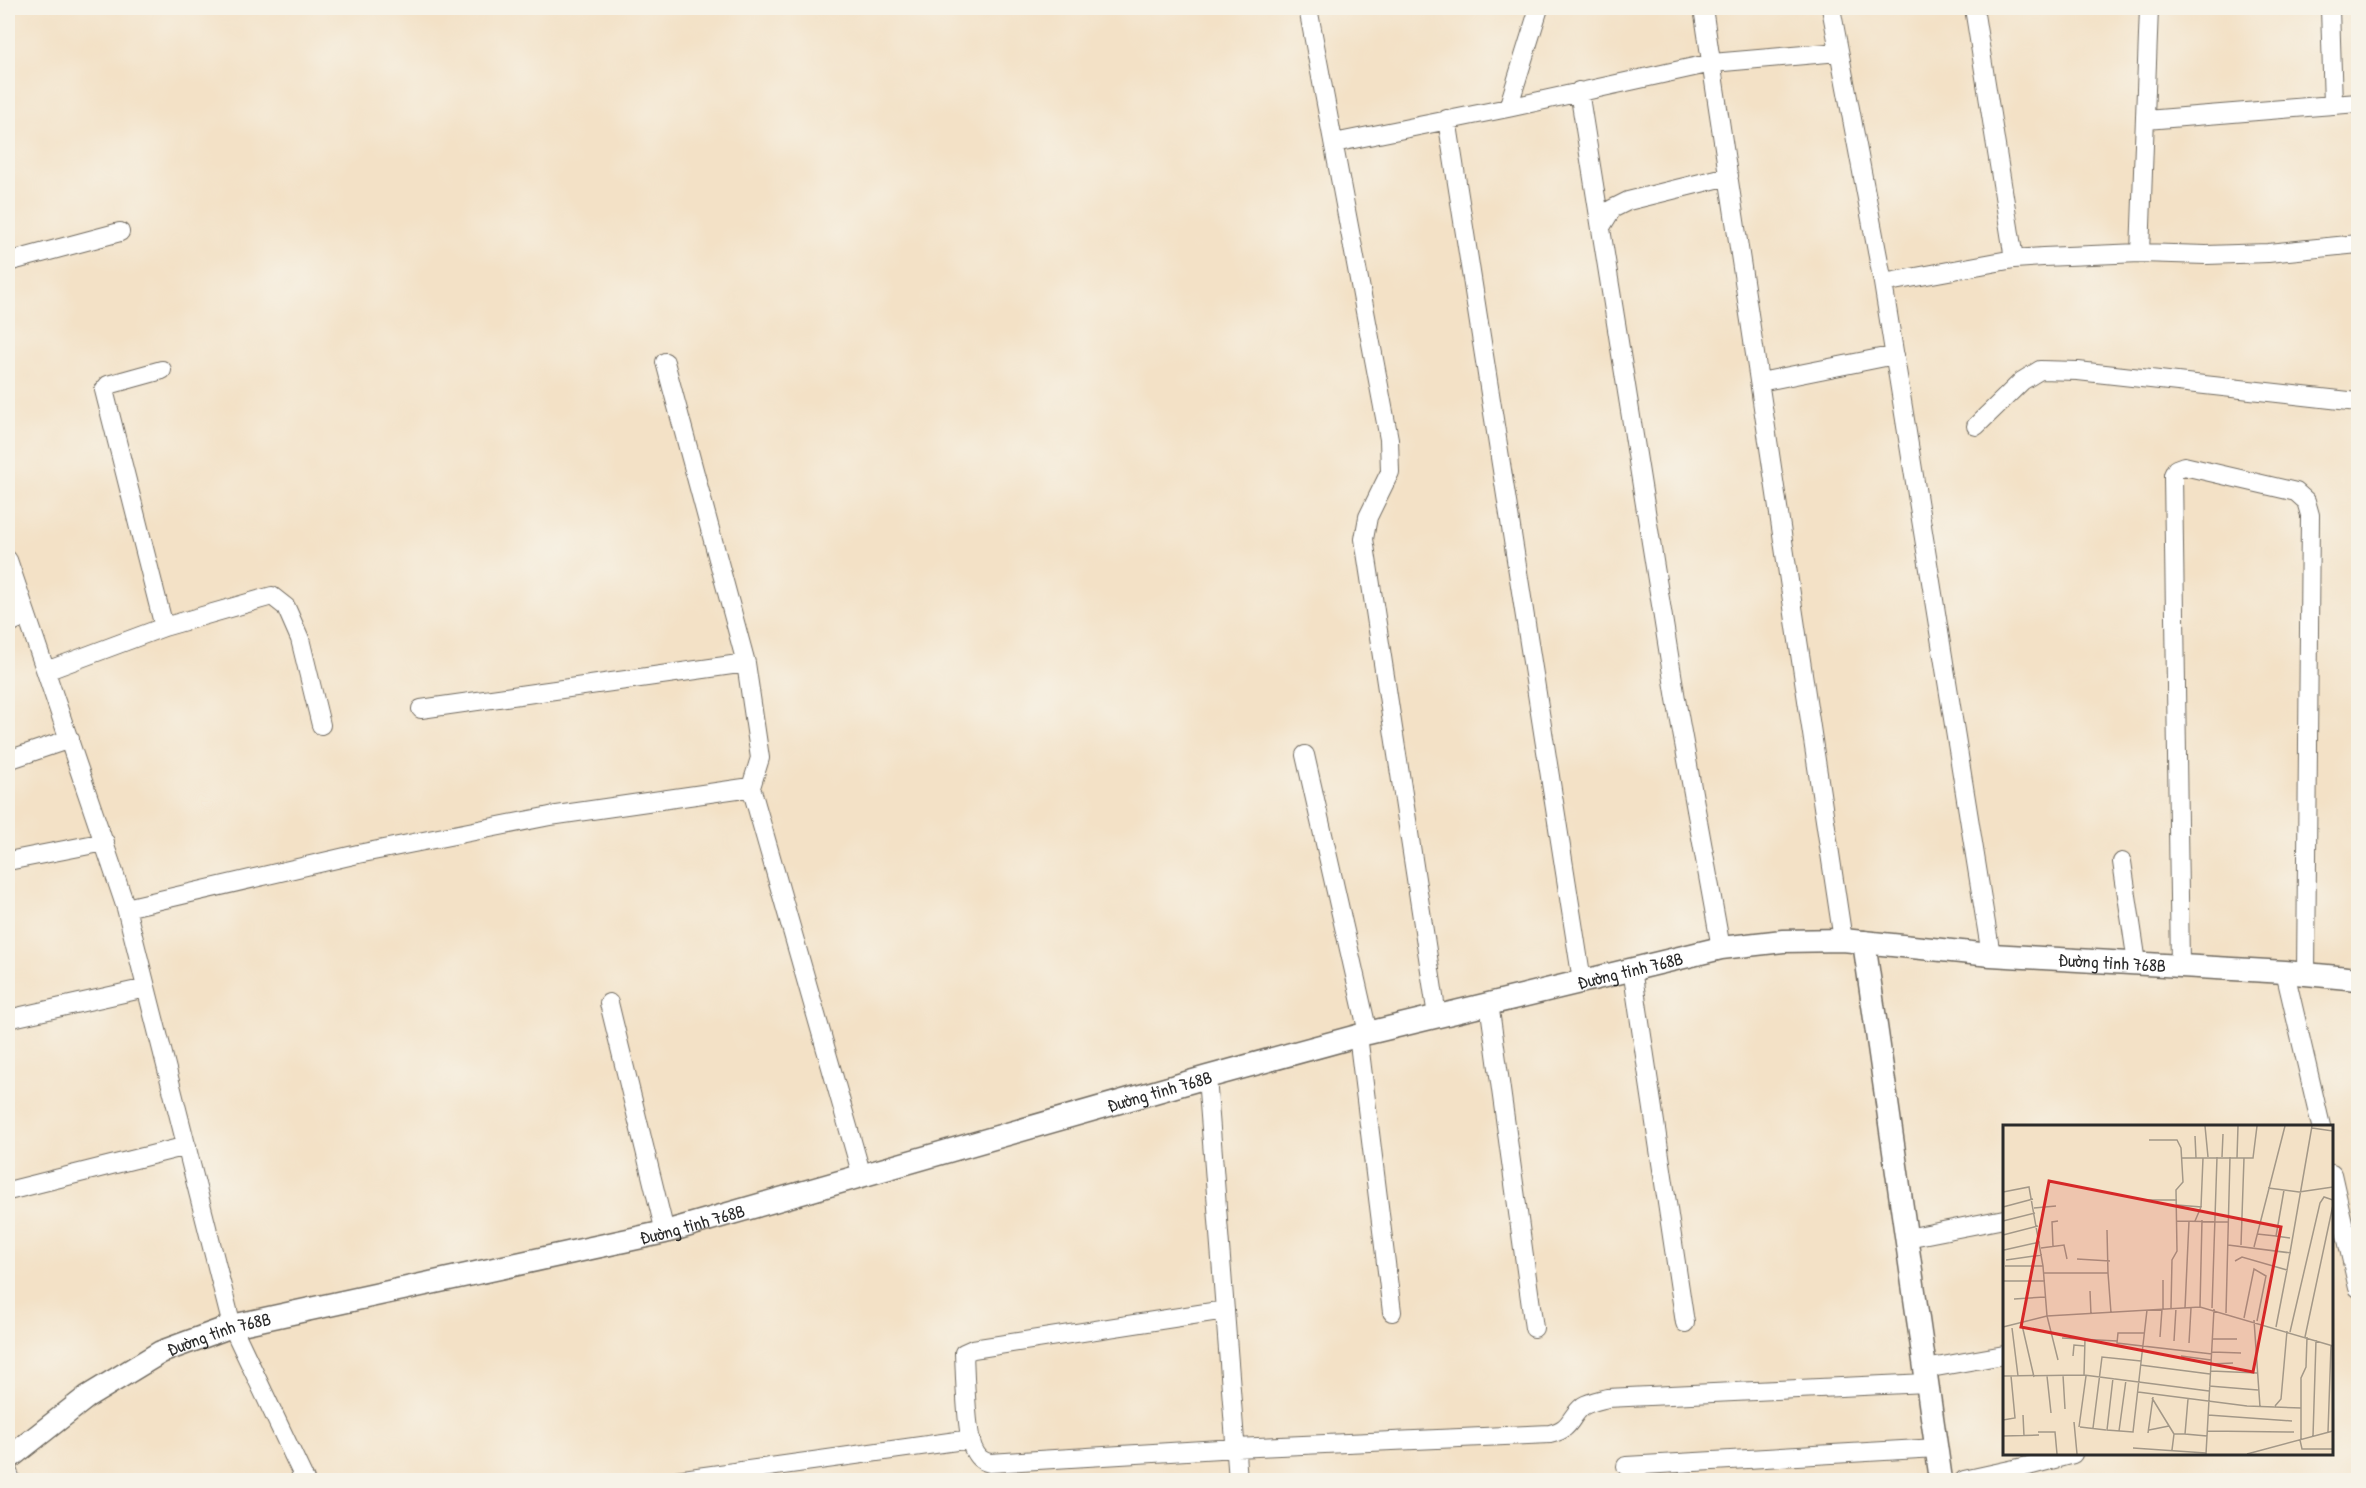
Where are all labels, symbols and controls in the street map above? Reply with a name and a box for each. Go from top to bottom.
street label: Đường tỉnh 768B [1575,945,1685,995]
street label: Đường tỉnh 768B [2058,946,2167,978]
street label: Đường tỉnh 768B [1104,1064,1215,1117]
inset map [2003,1125,2333,1455]
street label: Đường tỉnh 768B [637,1197,747,1250]
street label: Đường tỉnh 768B [163,1305,273,1361]

